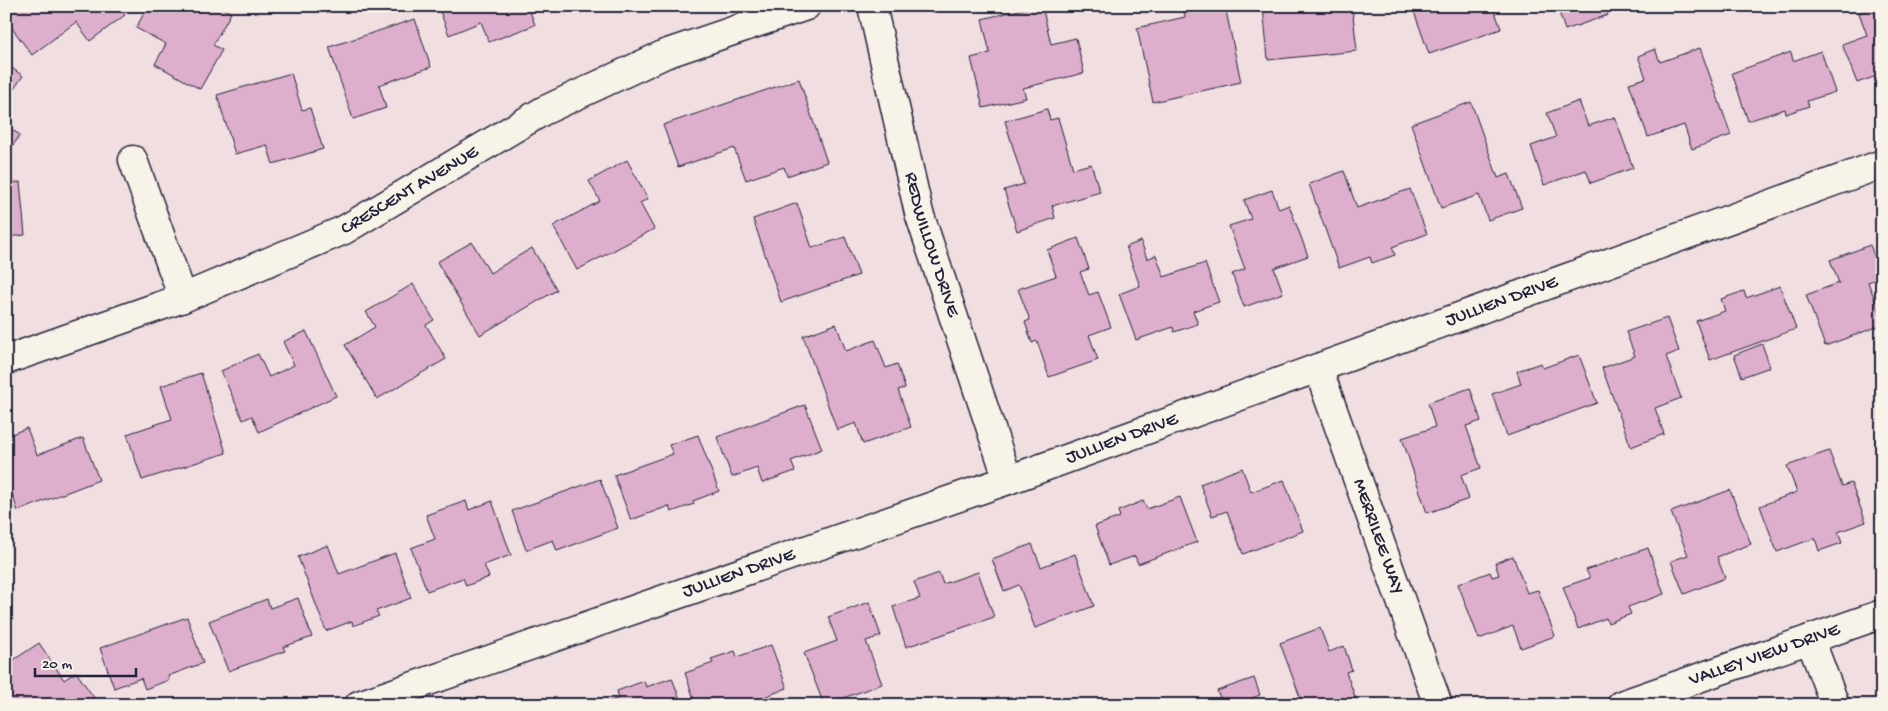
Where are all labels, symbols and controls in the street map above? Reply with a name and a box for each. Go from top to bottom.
street label: CRESCENT AVENUE [337,140,484,241]
street label: REDWILLOW DRIVE [899,170,965,321]
street label: JULLIEN DRIVE [1443,270,1562,332]
street label: JULLIEN DRIVE [1063,408,1182,470]
street label: MERRILEE WAY [1347,476,1409,598]
street label: JULLIEN DRIVE [679,543,799,603]
street label: VALLEY VIEW DRIVE [1685,618,1844,692]
scale bar [35,646,136,678]
text: 20 m [42,656,72,674]

